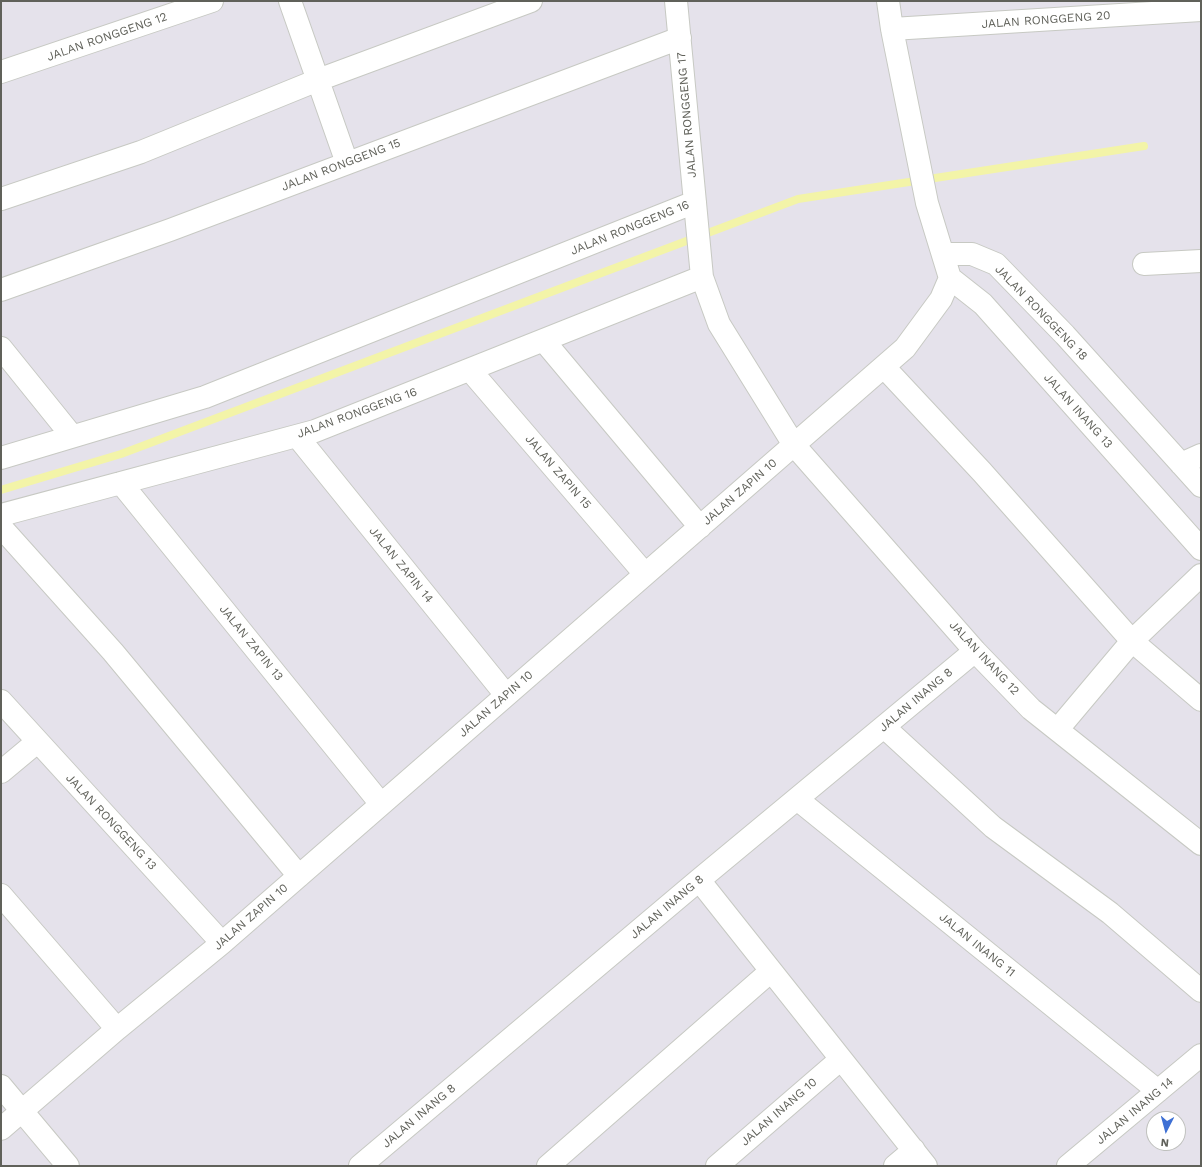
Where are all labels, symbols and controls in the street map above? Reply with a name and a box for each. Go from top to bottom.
street label: JALAN RONGGENG 20 [981,8,1111,32]
street label: JALAN RONGGENG 12 [45,10,169,64]
street label: JALAN RONGGENG 17 [674,52,700,178]
street label: JALAN RONGGENG 15 [279,136,403,194]
street label: JALAN RONGGENG 16 [569,198,691,258]
street label: JALAN RONGGENG 18 [992,262,1090,364]
street label: JALAN INANG 13 [1041,371,1115,451]
street label: JALAN RONGGENG 16 [295,385,419,441]
street label: JALAN ZAPIN 15 [522,432,594,512]
street label: JALAN ZAPIN 10 [700,456,780,528]
street label: JALAN ZAPIN 14 [366,524,436,606]
street label: JALAN ZAPIN 13 [216,602,286,684]
street label: JALAN INANG 12 [946,618,1022,698]
street label: JALAN INANG 8 [876,665,956,735]
street label: JALAN ZAPIN 10 [456,668,536,740]
street label: JALAN RONGGENG 13 [63,771,159,873]
street label: JALAN INANG 8 [627,872,707,942]
street label: JALAN ZAPIN 10 [211,881,291,953]
street label: JALAN INANG 11 [936,910,1018,980]
street label: JALAN INANG 10 [738,1075,820,1149]
street label: JALAN INANG 14 [1093,1075,1177,1147]
street label: JALAN INANG 8 [379,1081,459,1151]
north arrow [1146,1111,1186,1151]

